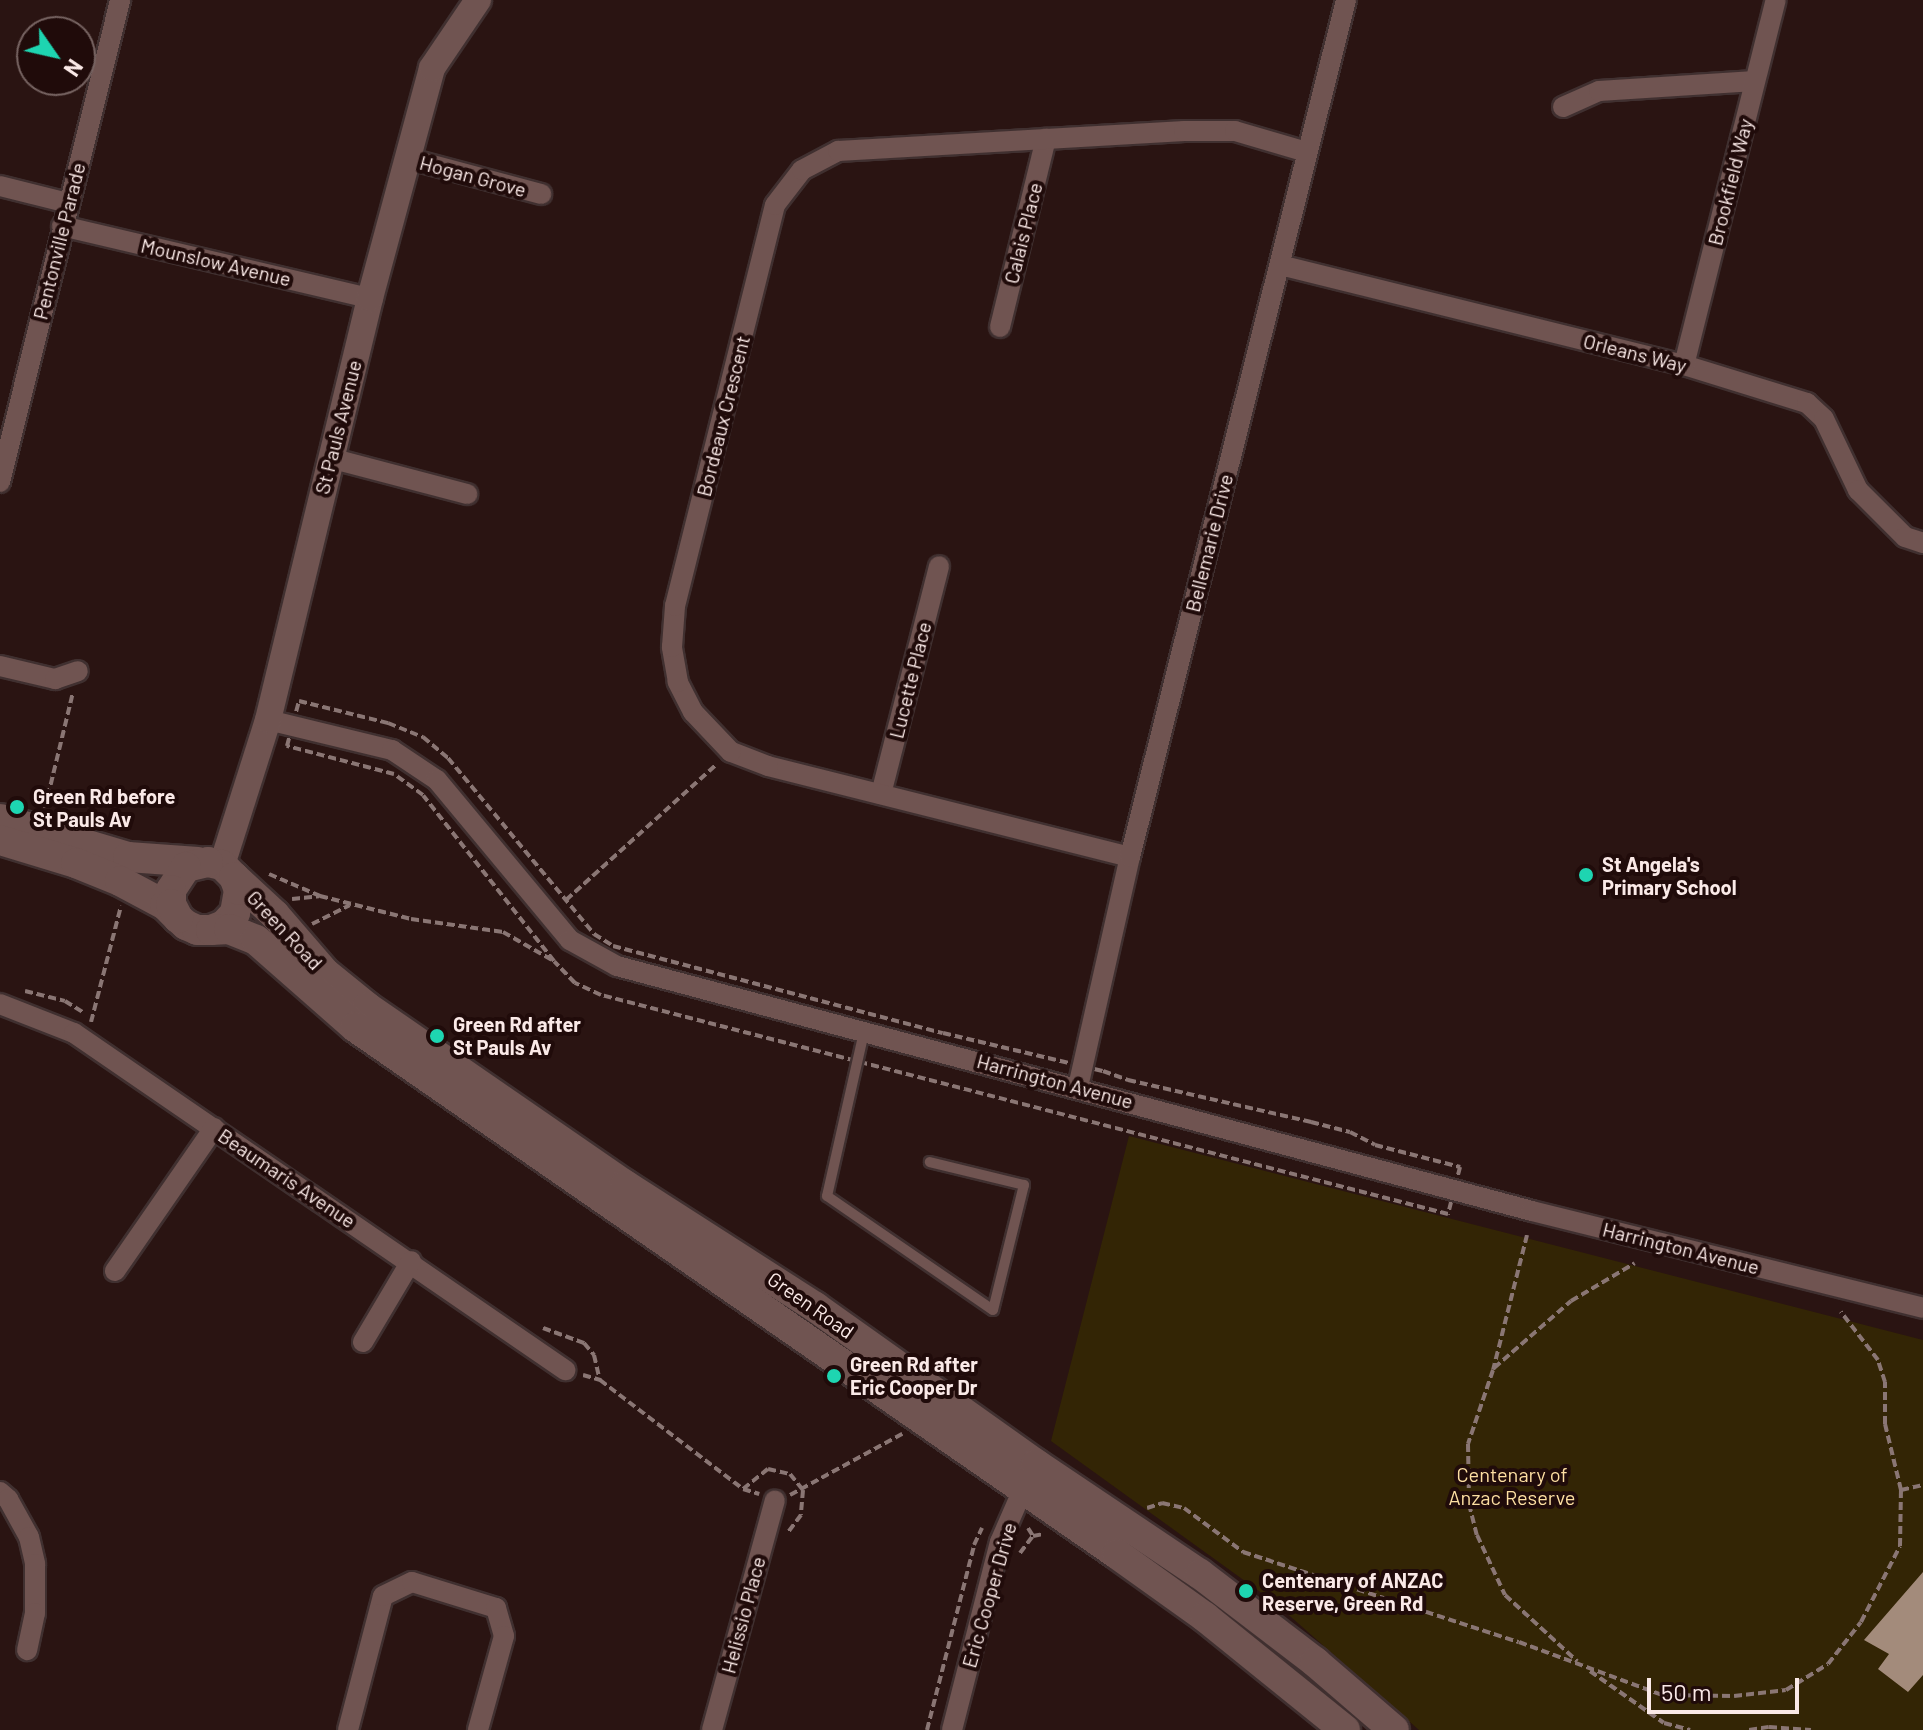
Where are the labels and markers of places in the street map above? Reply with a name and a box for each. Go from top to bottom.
place label: Green Rd before St Pauls Av [33,784,175,831]
marker: Green Rd before St Pauls Av [8,798,26,816]
place label: St Angela's Primary School [1602,852,1737,899]
marker: St Angela's Primary School [1577,866,1595,884]
place label: Green Rd after St Pauls Av [453,1012,581,1059]
marker: Green Rd after St Pauls Av [428,1027,446,1045]
place label: Green Rd after Eric Cooper Dr [850,1352,978,1399]
marker: Green Rd after Eric Cooper Dr [825,1367,843,1385]
place label: Centenary of ANZAC Reserve, Green Rd [1262,1568,1443,1615]
marker: Centenary of ANZAC Reserve, Green Rd [1237,1582,1255,1600]

